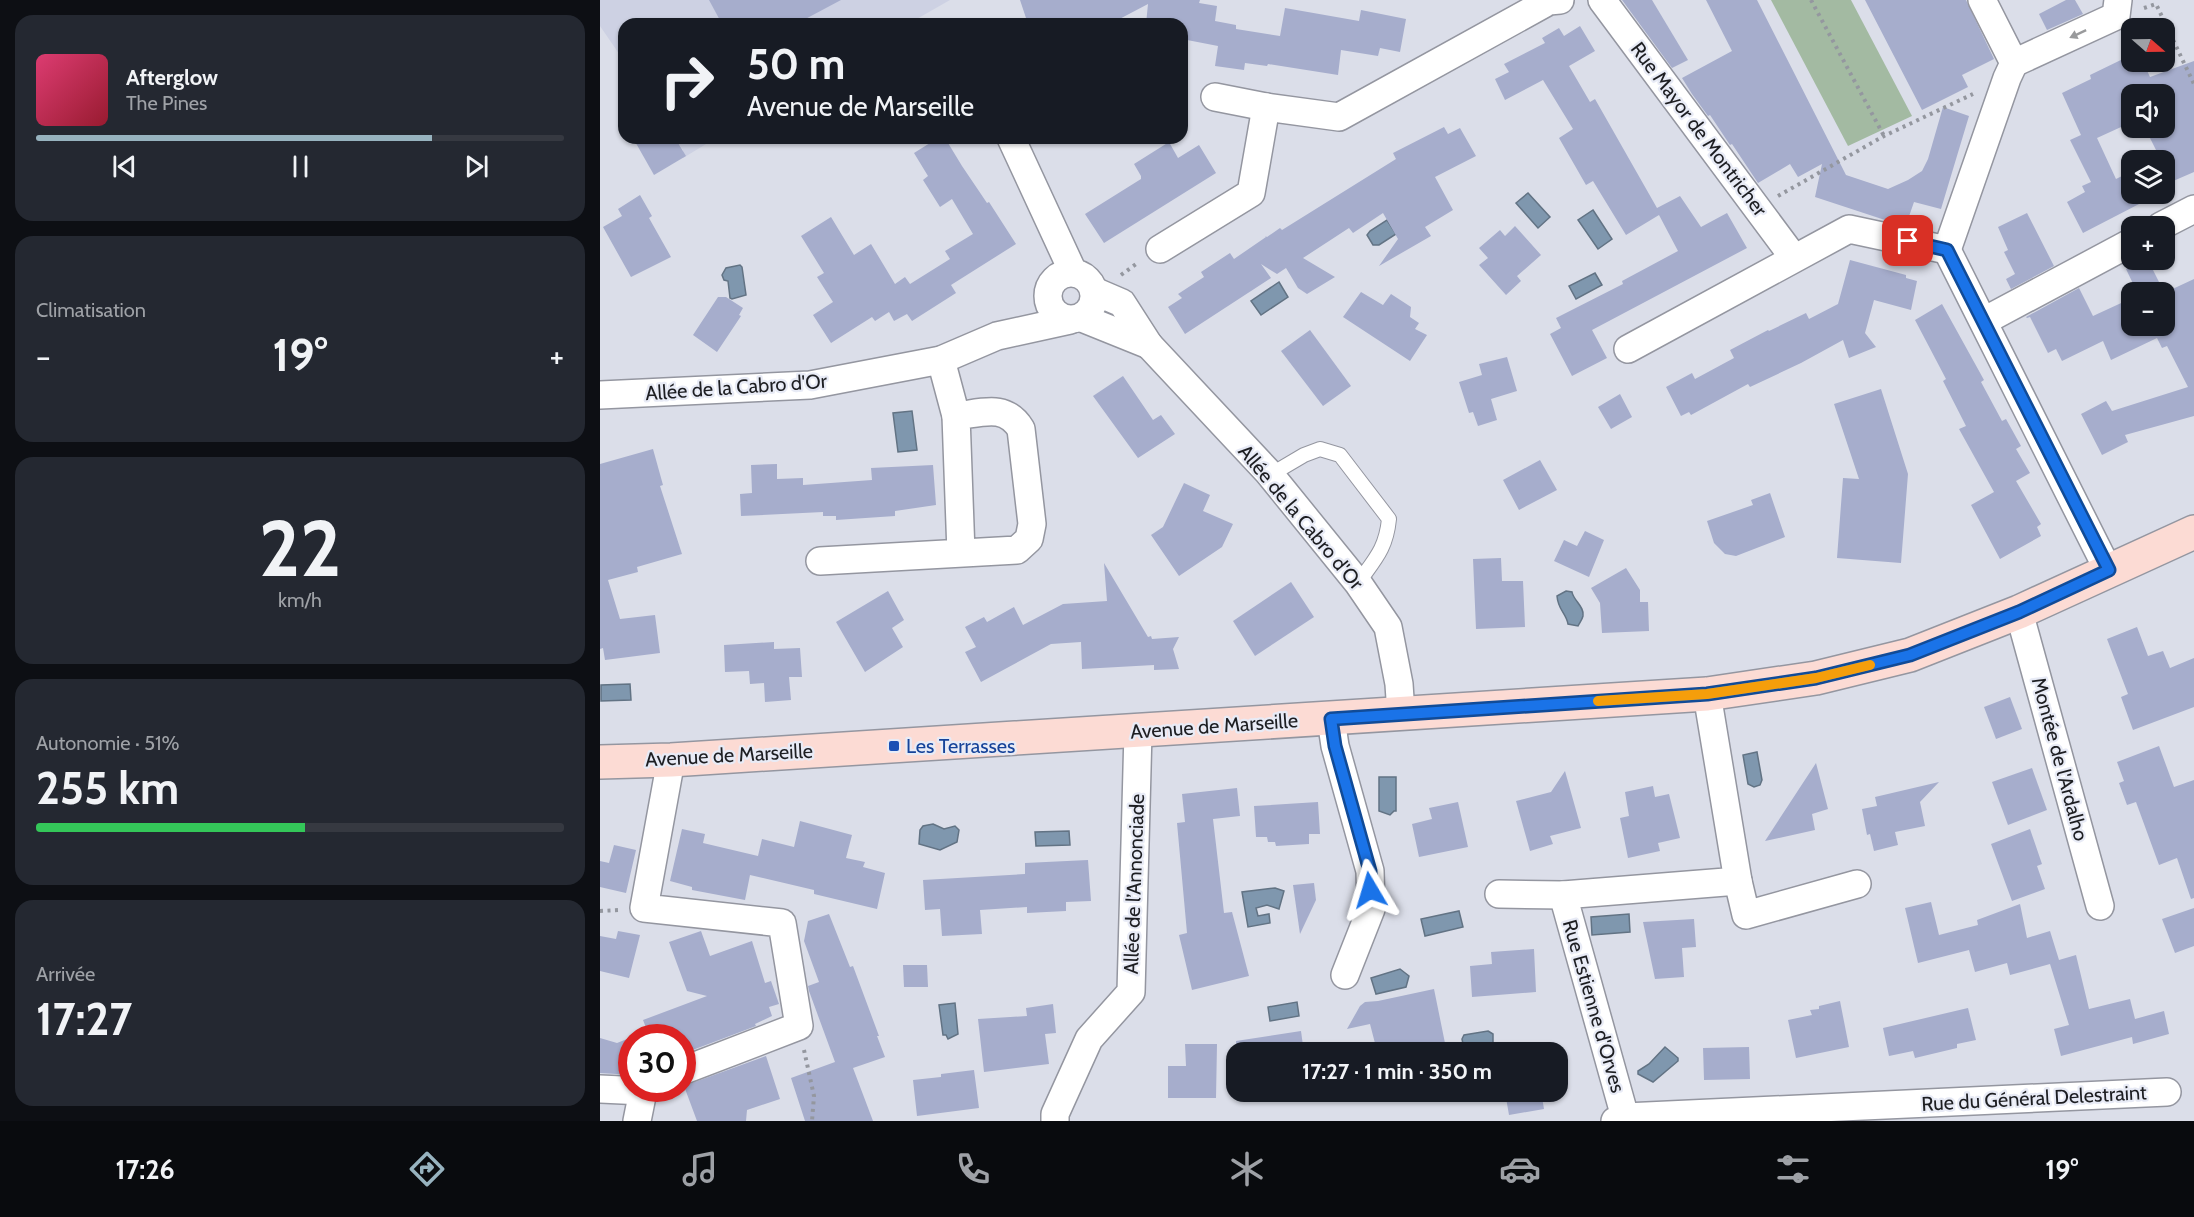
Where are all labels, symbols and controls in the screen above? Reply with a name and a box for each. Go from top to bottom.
north arrow [2121,18,2175,72]
map controls [2121,18,2175,336]
one-way arrow [2069,29,2086,38]
street label: Rue Mayor de Montricher [1626,37,1773,221]
text: 50 m [747,38,845,90]
icon: right [648,42,726,120]
text: Afterglow [126,64,218,91]
button: sound [2121,84,2175,138]
text: Avenue de Marseille [747,90,974,123]
text: The Pines [126,91,207,115]
icon: previous [108,150,141,183]
icon: pause [284,150,317,183]
icon: next [460,150,493,183]
button: layers [2121,150,2175,204]
pin [1882,215,1933,266]
button: + [2121,216,2175,270]
icon: arrive [1891,224,1924,257]
button: − [2121,282,2175,336]
text: Climatisation [36,298,146,322]
text: 19° [273,328,327,382]
text: − [36,336,51,376]
text: + [549,336,564,376]
street label: Allée de la Cabro d'Or [644,369,828,405]
street label: Allée de la Cabro d'Or [1233,440,1369,595]
text: 22 [259,501,341,596]
text: km/h [278,588,322,612]
street label: Montée de l'Ardalho [2027,675,2093,843]
street label: Avenue de Marseille [1129,708,1299,744]
text: Autonomie · 51% [36,731,180,755]
place label: Les Terrasses [906,734,1015,758]
street label: Avenue de Marseille [644,739,814,771]
marker: Les Terrasses [887,739,901,753]
text: 255 km [36,761,179,815]
street label: Allée de l’Annonciade [1119,793,1149,975]
position arrow [1338,858,1402,922]
street label: Rue Estienne d'Orves [1558,917,1630,1095]
text: Arrivée [36,962,95,986]
text: 17:27 [36,992,132,1046]
speed limit sign: 30 [618,1024,696,1102]
text: 17:27 · 1 min · 350 m [1302,1058,1492,1085]
street label: Rue du Général Delestraint [1921,1080,2147,1116]
icon: directions [406,1148,448,1190]
icon: music [679,1148,721,1190]
icon: phone [952,1148,994,1190]
icon: climate [1226,1148,1268,1190]
icon: car [1499,1148,1541,1190]
icon: filters [1772,1148,1814,1190]
text: 17:26 [116,1153,175,1186]
text: 19° [2045,1153,2078,1186]

